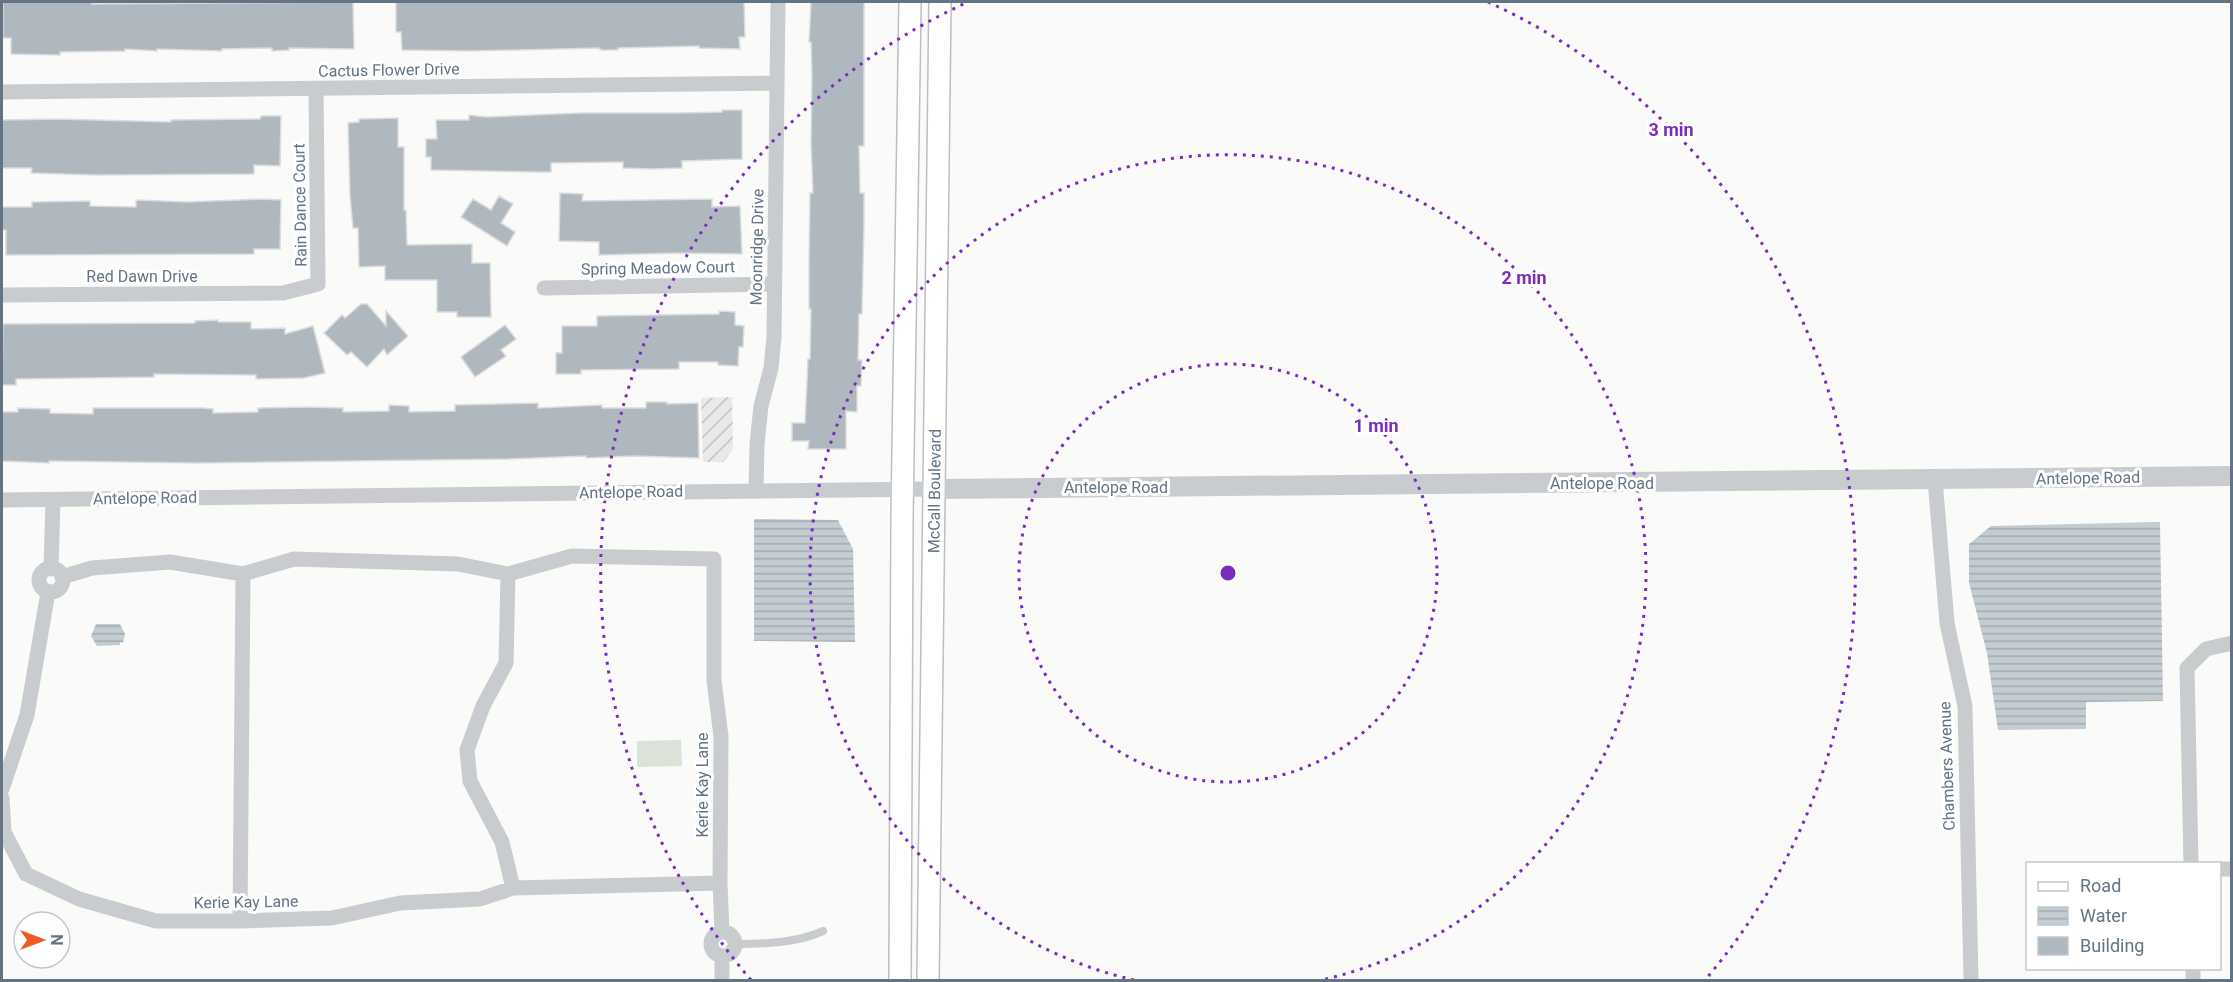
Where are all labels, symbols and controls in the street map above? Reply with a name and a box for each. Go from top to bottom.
street label: Cactus Flower Drive [318,59,460,81]
text: 3 min [1648,119,1694,140]
street label: Rain Dance Court [289,143,311,267]
street label: Moonridge Drive [746,188,768,306]
street label: Spring Meadow Court [581,257,735,279]
street label: Red Dawn Drive [86,267,198,286]
text: 2 min [1501,267,1547,288]
text: 1 min [1353,415,1399,436]
street label: McCall Boulevard [924,429,944,553]
street label: Antelope Road [2036,468,2140,488]
street label: Antelope Road [1550,474,1654,493]
street label: Antelope Road [1064,478,1168,497]
street label: Antelope Road [579,482,683,502]
street label: Antelope Road [93,488,197,508]
centre of rings [1218,563,1238,583]
street label: Chambers Avenue [1935,701,1959,831]
street label: Kerie Kay Lane [693,733,712,837]
legend [2026,862,2221,970]
text: Road [2080,875,2121,896]
street label: Kerie Kay Lane [193,892,299,912]
text: Water [2080,905,2127,926]
north arrow [12,910,72,970]
text: N [47,934,66,946]
text: Building [2080,935,2144,956]

